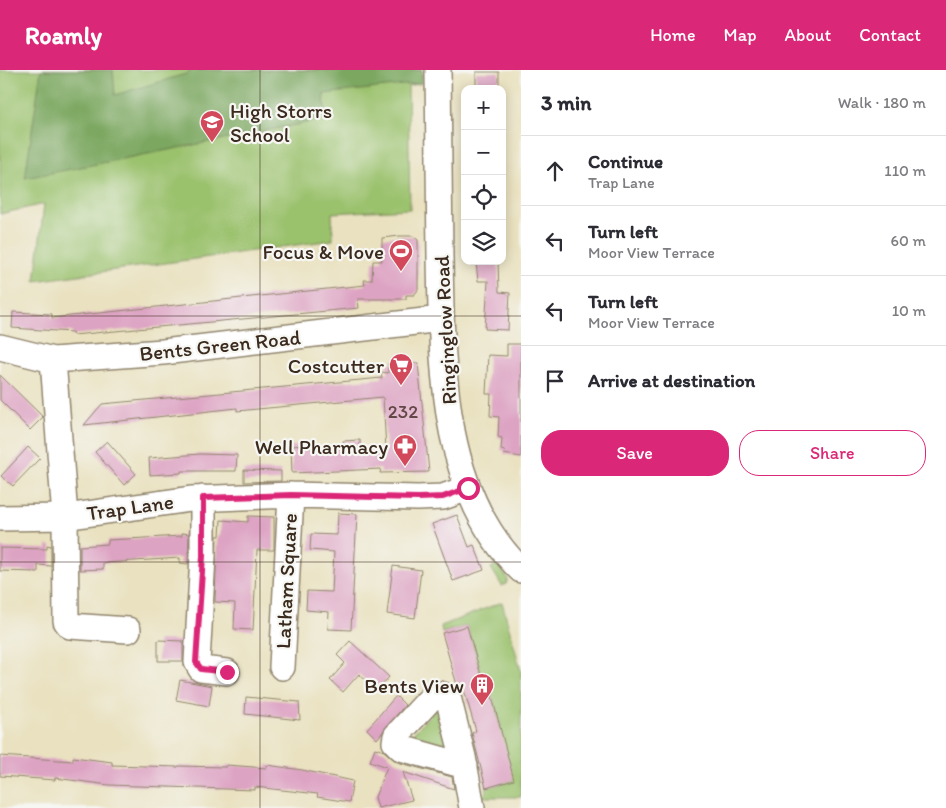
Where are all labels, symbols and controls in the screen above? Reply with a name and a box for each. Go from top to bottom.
text: Roamly [25,21,102,50]
text: Home [650,24,696,46]
text: Map [724,24,757,46]
text: About [785,24,831,46]
text: Contact [859,24,921,46]
map controls [461,85,506,265]
button: + [461,85,506,130]
text: 3 min [541,90,591,115]
text: Walk · 180 m [838,93,926,112]
place label: High Storrs School [230,98,332,147]
school or university icon: High Storrs School [199,109,225,143]
button: − [461,130,506,175]
text: Continue [588,150,663,173]
icon: ahead [541,157,569,185]
text: 110 m [884,161,926,180]
text: Trap Lane [588,173,655,192]
button: locate [461,175,506,220]
button: layers [461,220,506,265]
text: Turn left [588,220,658,243]
icon: left [541,227,569,255]
text: 60 m [891,231,926,250]
sports icon: Focus & Move [388,238,414,272]
place label: Focus & Move [263,239,384,264]
text: Moor View Terrace [588,243,715,262]
street label: Ringinglow Road [429,254,461,405]
text: Turn left [588,290,658,313]
icon: left [541,297,569,325]
text: 10 m [892,301,926,320]
text: Moor View Terrace [588,313,715,332]
street label: Bents Green Road [138,324,303,366]
supermarket icon: Costcutter [388,352,414,386]
place label: Costcutter [288,353,385,378]
icon: arrive [541,367,569,395]
text: Arrive at destination [588,369,755,392]
house number: 232 [388,400,418,423]
button: Save [541,430,729,476]
button: Share [739,430,926,476]
pharmacy icon: Well Pharmacy [392,433,418,467]
place label: Well Pharmacy [255,434,388,459]
route start [457,477,480,500]
street label: Trap Lane [85,489,175,525]
street label: Latham Square [270,512,302,649]
route end [216,661,239,684]
building icon: Bents View [469,672,495,706]
place label: Bents View [364,673,464,698]

